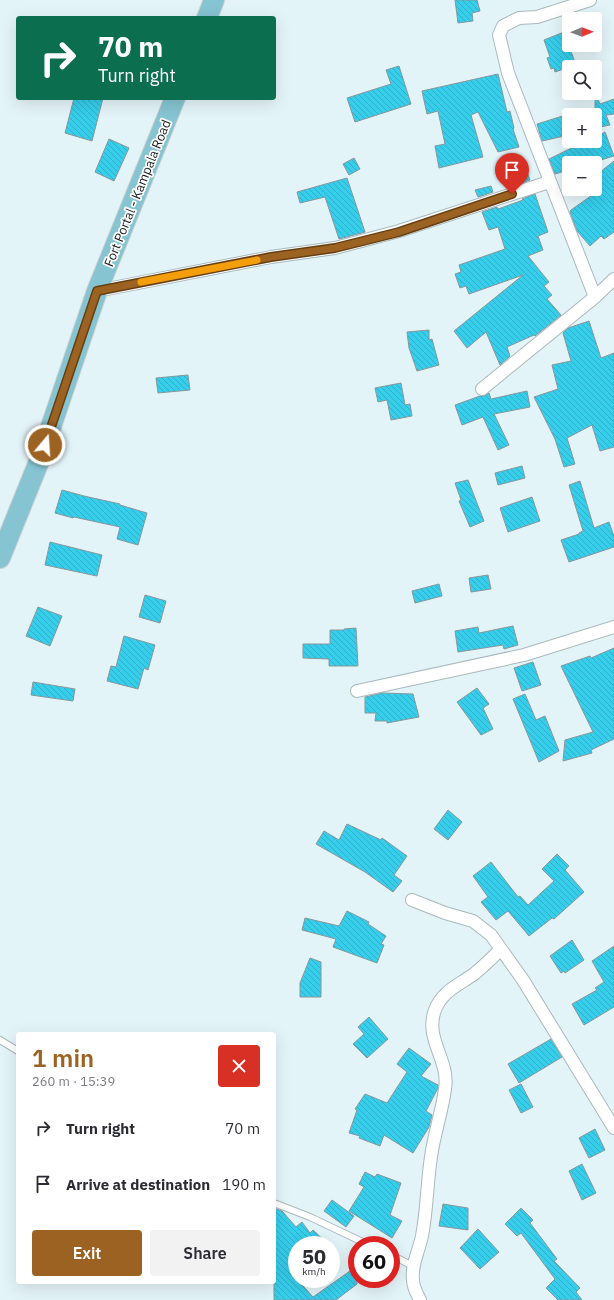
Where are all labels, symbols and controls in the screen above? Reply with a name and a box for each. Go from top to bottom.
north arrow [562,12,602,52]
map controls [562,12,602,196]
text: 70 m [98,28,163,65]
icon: right [32,32,84,84]
button: search [562,60,602,100]
text: Turn right [98,64,176,87]
button: + [562,108,602,148]
street label: Fort Portal - Kampala Road [100,117,175,269]
pin [495,153,529,194]
button: − [562,156,602,196]
icon: arrive [501,159,523,181]
position arrow [24,424,66,466]
text: 1 min [32,1042,94,1074]
button: close [218,1045,260,1087]
text: 260 m · 15:39 [32,1073,115,1090]
icon: right [32,1117,54,1139]
text: Turn right [66,1119,135,1138]
text: 70 m [225,1119,260,1138]
icon: arrive [32,1173,54,1195]
text: Arrive at destination [66,1175,210,1194]
text: 190 m [222,1175,266,1194]
button: Exit [32,1230,142,1276]
button: Share [150,1230,260,1276]
speed limit sign: 60 [348,1236,400,1288]
text: 50 [302,1243,326,1270]
text: km/h [302,1265,326,1278]

